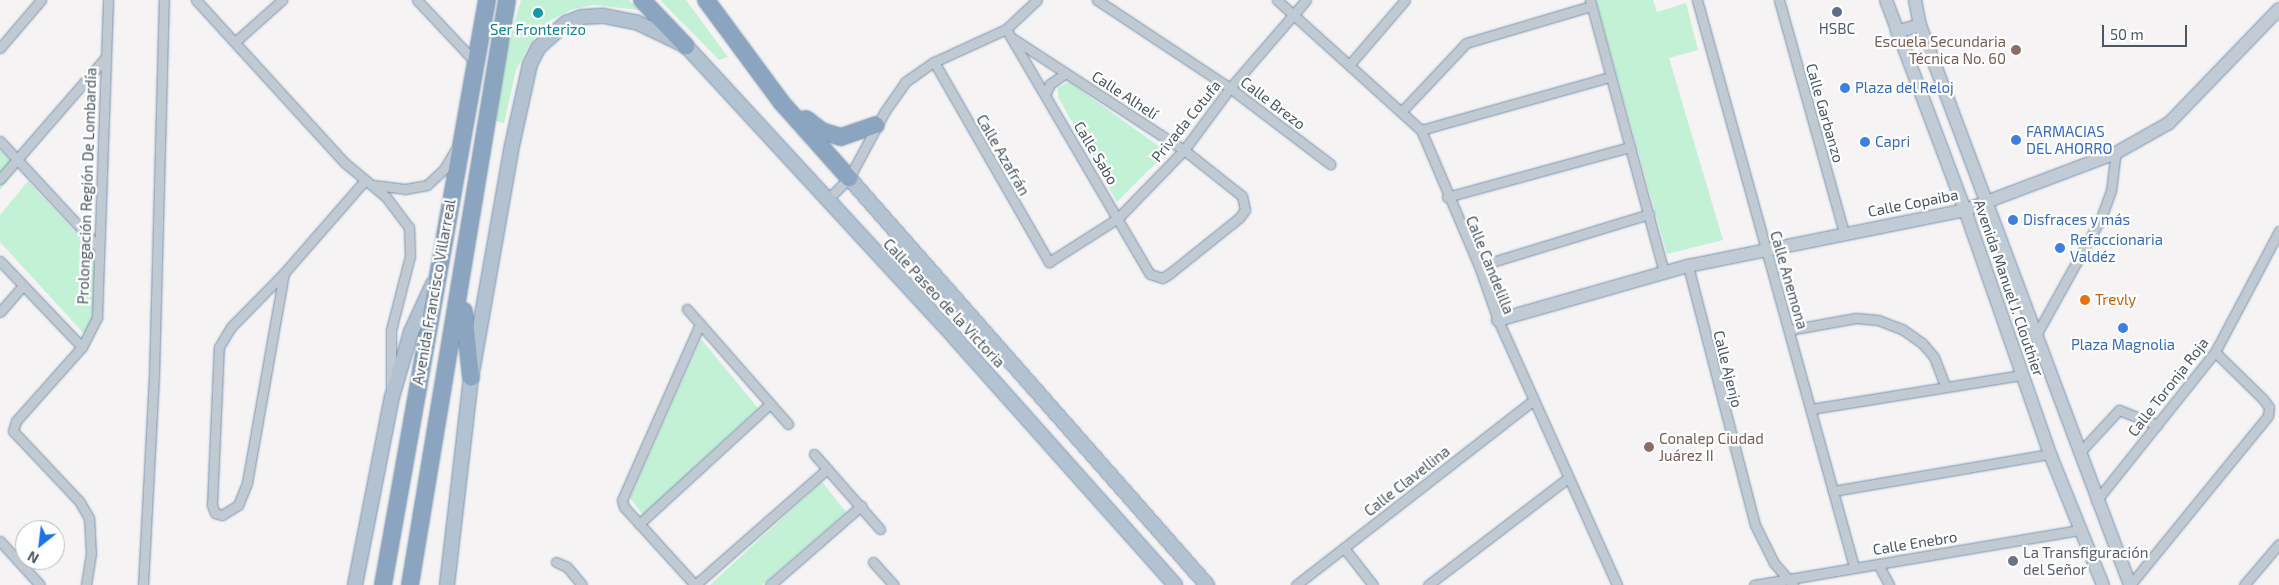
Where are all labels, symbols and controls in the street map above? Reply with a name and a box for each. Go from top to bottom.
marker: HSBC [1831,6,1843,18]
marker: Ser Fronterizo [532,7,544,19]
scale bar [2104,15,2189,47]
place label: HSBC [1819,20,1855,38]
place label: Ser Fronterizo [490,21,586,39]
text: 50 m [2110,25,2144,43]
place label: Escuela Secundaria Técnica No. 60 [1874,32,2006,67]
marker: Escuela Secundaria Técnica No. 60 [2010,44,2022,56]
street label: Calle Garbanzo [1802,61,1848,165]
street label: Prolongación Región De Lombardía [74,67,100,305]
street label: Calle Alhelí [1088,67,1162,123]
street label: Calle Brezo [1237,73,1309,133]
street label: Privada Cotufa [1148,76,1224,166]
place label: Plaza del Reloj [1855,79,1954,97]
marker: Plaza del Reloj [1839,82,1851,94]
street label: Calle Azafrán [972,111,1034,199]
street label: Calle Sabo [1070,118,1122,188]
place label: FARMACIAS DEL AHORRO [2026,122,2113,157]
place label: Capri [1875,133,1910,151]
marker: FARMACIAS DEL AHORRO [2010,134,2022,146]
marker: Capri [1859,136,1871,148]
street label: Calle Copaiba [1866,185,1960,221]
street label: Avenida Manuel J. Clouthier [1970,197,2048,379]
street label: Avenida Francisco Villarreal [409,198,459,386]
place label: Disfraces y más [2023,211,2131,229]
street label: Calle Candelilla [1462,213,1518,317]
marker: Disfraces y más [2007,214,2019,226]
street label: Calle Anemona [1766,229,1812,331]
place label: Refaccionaria Valdéz [2070,230,2163,265]
street label: Calle Paseo de la Victoria [879,235,1009,371]
marker: Refaccionaria Valdéz [2054,242,2066,254]
place label: Trevly [2095,291,2136,309]
marker: Trevly [2079,294,2091,306]
marker: Plaza Magnolia [2117,322,2129,334]
street label: Calle Ajenjo [1710,328,1746,410]
street label: Calle Toronja Roja [2124,334,2212,440]
place label: Plaza Magnolia [2071,336,2175,354]
place label: Conalep Ciudad Juárez II [1659,429,1764,464]
marker: Conalep Ciudad Juárez II [1643,441,1655,453]
street label: Calle Clavellina [1361,442,1453,520]
north arrow [15,520,65,570]
street label: Calle Enebro [1872,527,1958,559]
place label: La Transfiguración del Señor [2023,543,2149,578]
text: N [24,548,42,568]
marker: La Transfiguración del Señor [2007,555,2019,567]

